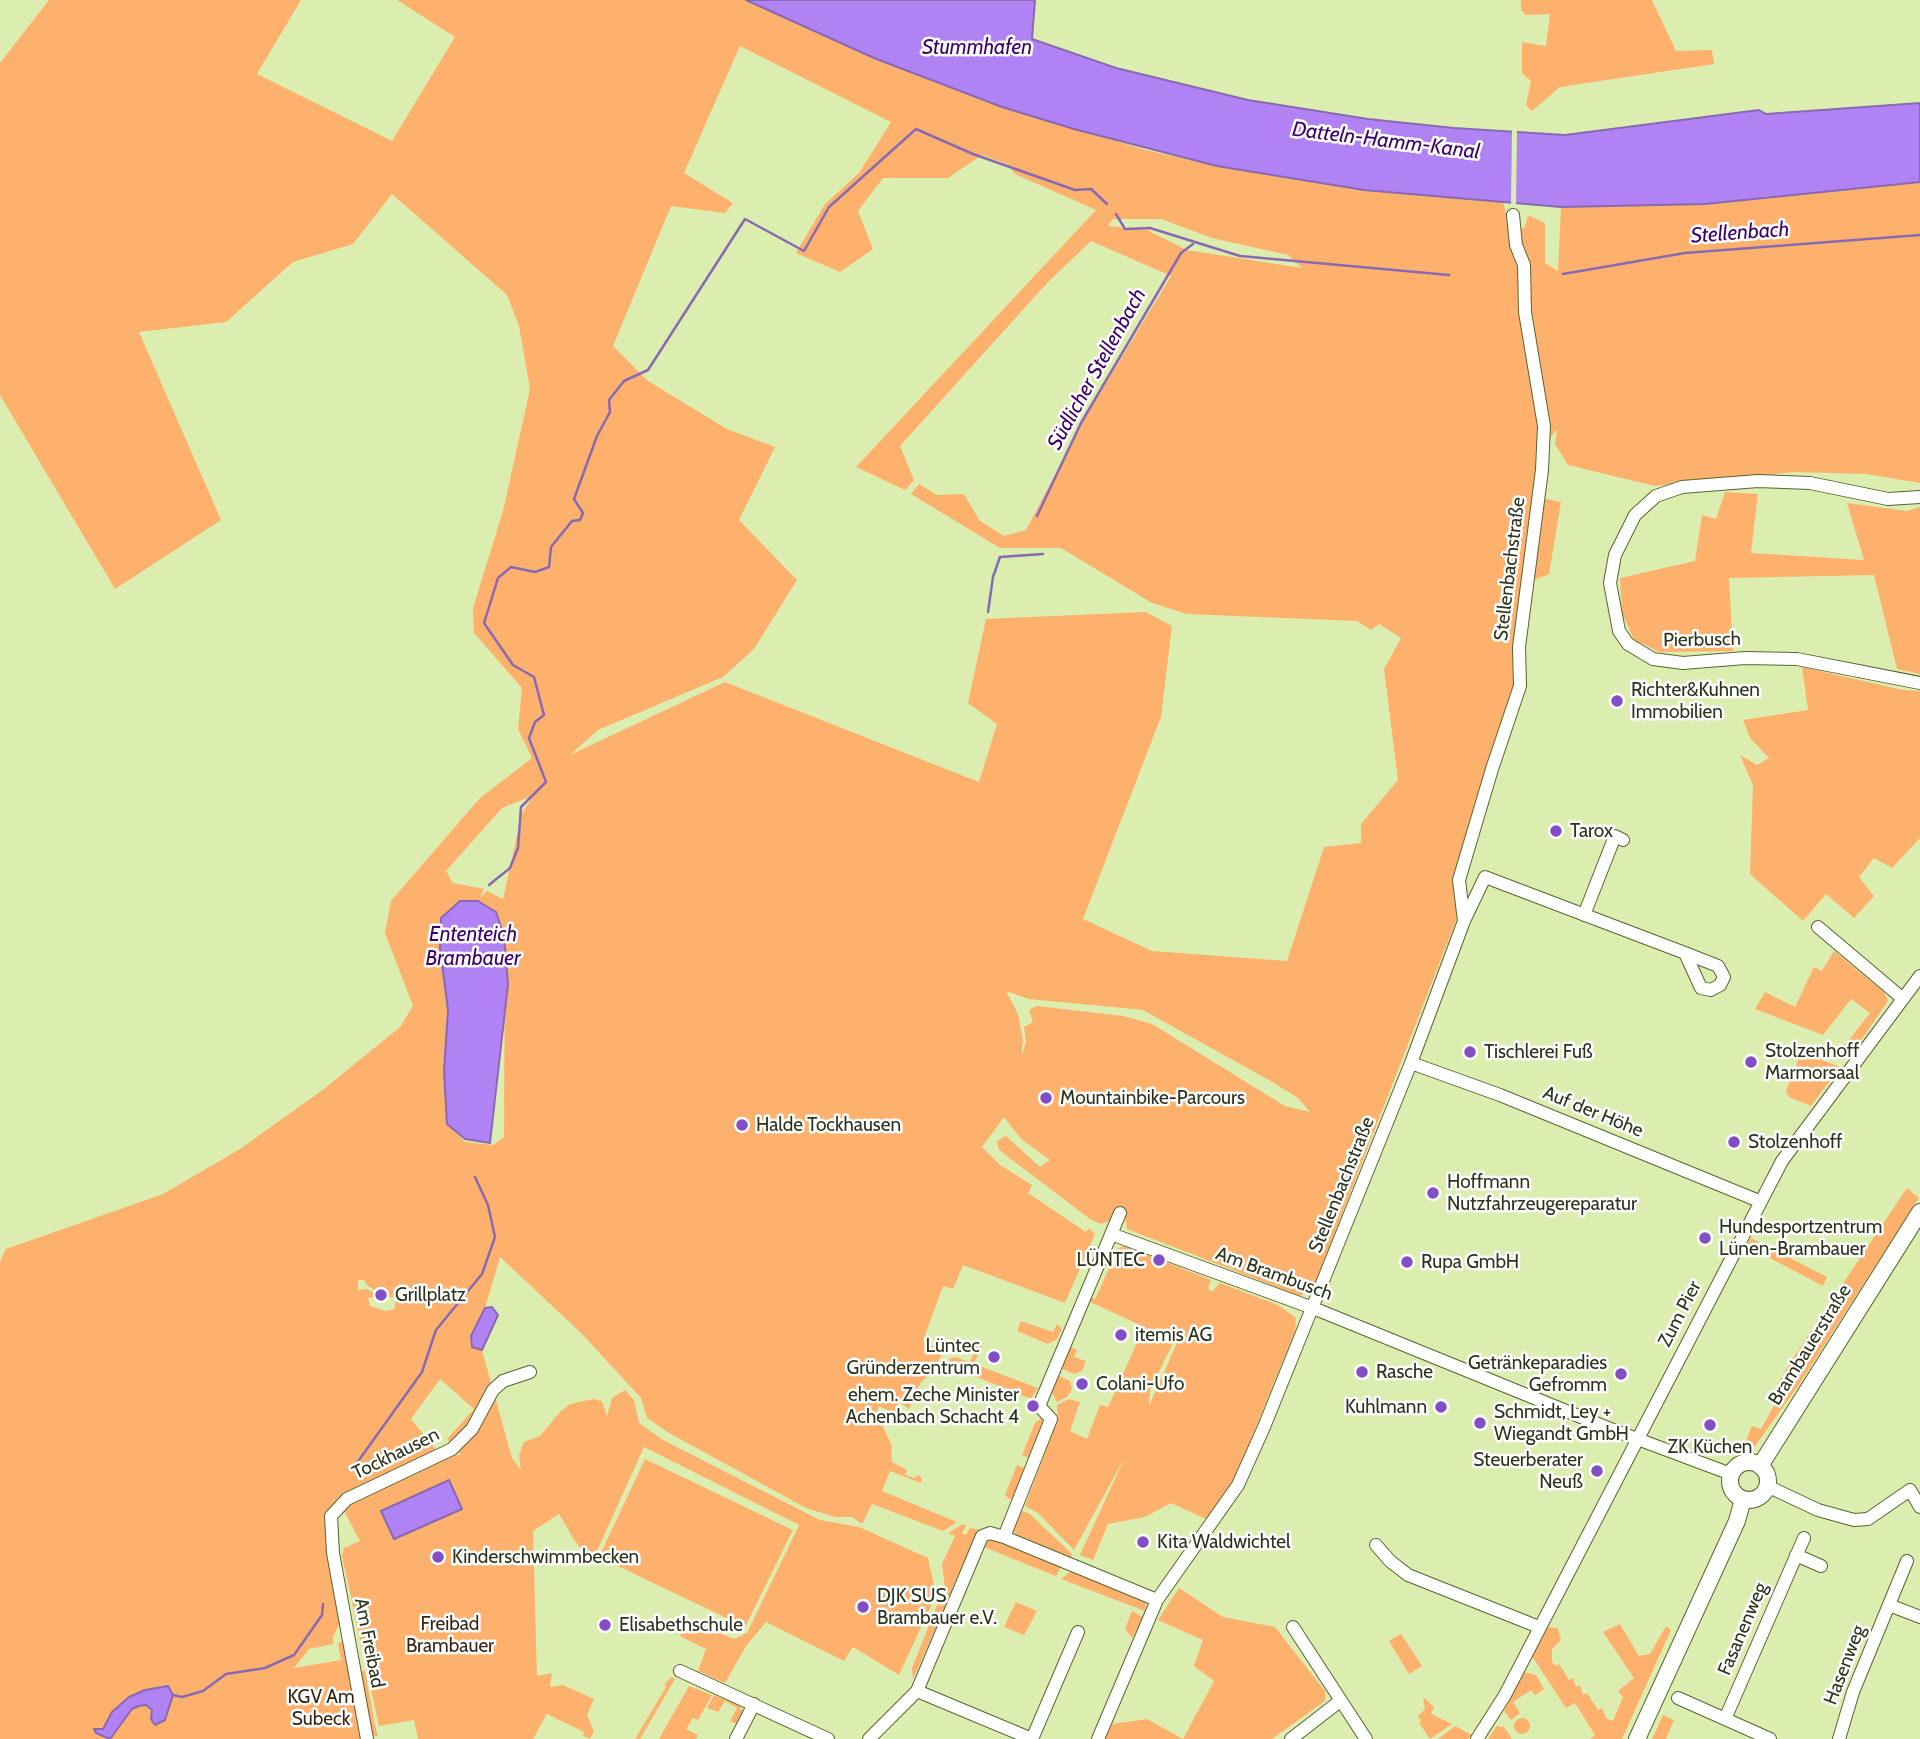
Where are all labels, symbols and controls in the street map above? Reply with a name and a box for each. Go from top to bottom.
water label: Stummhafen [922,35,1032,61]
water label: Datteln-Hamm-Kanal [1291,117,1481,165]
water label: Stellenbach [1690,217,1790,249]
water label: Südlicher Stellenbach [1042,284,1152,454]
street label: Stellenbachstraße [1490,496,1530,642]
street label: Pierbusch [1663,628,1741,652]
place label: Richter&Kuhnen Immobilien [1631,679,1760,723]
marker: Richter&Kuhnen Immobilien [1609,693,1625,709]
place label: Tarox [1570,820,1613,842]
marker: Tarox [1548,823,1564,839]
water label: Ententeich Brambauer [426,922,520,972]
place label: Stolzenhoff Marmorsaal [1765,1040,1859,1084]
place label: Tischlerei Fuß [1484,1041,1593,1063]
marker: Tischlerei Fuß [1462,1044,1478,1060]
marker: Stolzenhoff Marmorsaal [1743,1054,1759,1070]
street label: Auf der Höhe [1540,1082,1646,1142]
place label: Mountainbike-Parcours [1060,1087,1245,1109]
marker: Mountainbike-Parcours [1038,1090,1054,1106]
place label: Halde Tockhausen [756,1114,901,1136]
street label: Stellenbachstraße [1304,1114,1380,1256]
marker: Halde Tockhausen [734,1117,750,1133]
place label: Stolzenhoff [1748,1131,1842,1153]
marker: Stolzenhoff [1726,1134,1742,1150]
place label: Hoffmann Nutzfahrzeugereparatur [1447,1171,1637,1215]
marker: Hoffmann Nutzfahrzeugereparatur [1425,1185,1441,1201]
place label: Hundesportzentrum Lünen-Brambauer [1719,1216,1882,1260]
marker: Hundesportzentrum Lünen-Brambauer [1697,1230,1713,1246]
street label: Am Brambusch [1212,1242,1336,1306]
place label: LÜNTEC [1077,1249,1145,1271]
place label: Rupa GmbH [1421,1251,1519,1273]
marker: LÜNTEC [1151,1252,1167,1268]
marker: Rupa GmbH [1399,1254,1415,1270]
street label: Zum Pier [1654,1277,1706,1351]
street label: Brambauerstraße [1764,1280,1856,1410]
place label: Grillplatz [395,1284,466,1306]
marker: Grillplatz [373,1287,389,1303]
place label: itemis AG [1135,1324,1212,1346]
marker: itemis AG [1113,1327,1129,1343]
place label: Lüntec Gründerzentrum [847,1335,980,1379]
marker: Lüntec Gründerzentrum [986,1349,1002,1365]
place label: Getränkeparadies Gefromm [1468,1352,1607,1396]
place label: Rasche [1376,1361,1433,1383]
marker: Rasche [1354,1364,1370,1380]
marker: Getränkeparadies Gefromm [1613,1366,1629,1382]
place label: Colani-Ufo [1096,1373,1184,1395]
marker: Colani-Ufo [1074,1376,1090,1392]
place label: ehem. Zeche Minister Achenbach Schacht 4 [846,1384,1019,1428]
place label: Kuhlmann [1345,1396,1427,1418]
marker: ehem. Zeche Minister Achenbach Schacht 4 [1025,1398,1041,1414]
marker: Kuhlmann [1433,1399,1449,1415]
place label: Schmidt, Ley + Wiegandt GmbH [1494,1401,1629,1445]
marker: Schmidt, Ley + Wiegandt GmbH [1472,1415,1488,1431]
marker: ZK Küchen [1702,1417,1718,1433]
street label: Tockhausen [349,1423,443,1485]
place label: ZK Küchen [1668,1436,1752,1458]
place label: Steuerberater Neuß [1473,1449,1583,1493]
marker: Steuerberater Neuß [1589,1463,1605,1479]
place label: Kita Waldwichtel [1157,1531,1290,1553]
marker: Kita Waldwichtel [1135,1534,1151,1550]
place label: Kinderschwimmbecken [452,1546,639,1568]
marker: Kinderschwimmbecken [430,1549,446,1565]
street label: Fasanenweg [1713,1579,1773,1679]
place label: DJK SUS Brambauer e.V. [877,1585,997,1629]
street label: Am Freibad [349,1596,389,1690]
marker: DJK SUS Brambauer e.V. [855,1599,871,1615]
park label: Freibad Brambauer [406,1613,494,1657]
place label: Elisabethschule [619,1614,743,1636]
marker: Elisabethschule [597,1617,613,1633]
street label: Hasenweg [1819,1622,1871,1708]
park label: KGV Am Subeck [287,1686,355,1730]

